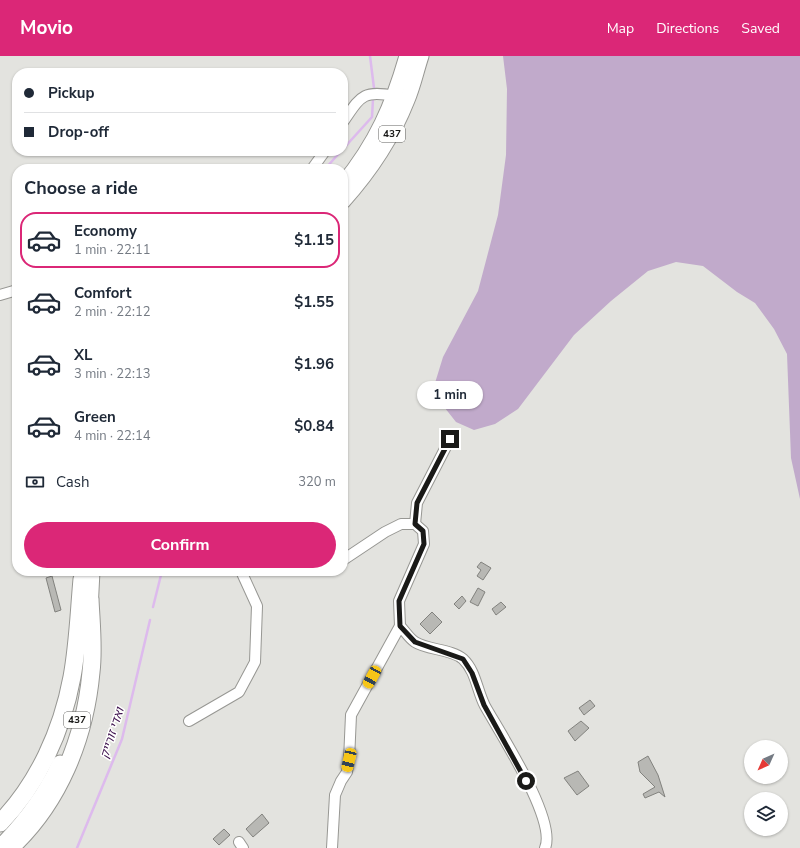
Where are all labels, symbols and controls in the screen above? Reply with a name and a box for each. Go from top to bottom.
text: Movio [20,15,73,41]
text: Map [607,19,634,38]
text: Directions [656,19,719,38]
text: Saved [741,19,780,38]
text: Pickup [48,83,94,103]
text: Drop-off [48,122,109,142]
road number: 437 [379,126,405,142]
text: Choose a ride [24,176,138,200]
text: Economy [74,221,137,241]
icon: car [26,222,62,258]
text: $1.15 [294,230,334,250]
text: 1 min · 22:11 [74,241,150,259]
text: Comfort [74,283,131,303]
icon: car [26,284,62,320]
text: $1.55 [294,292,334,312]
text: 2 min · 22:12 [74,303,150,321]
text: XL [74,345,93,365]
icon: car [26,346,62,382]
text: $1.96 [294,354,334,374]
text: 3 min · 22:13 [74,365,150,383]
callout: 1 min [417,381,483,409]
text: 1 min [433,386,467,404]
text: Green [74,407,116,427]
icon: car [26,408,62,444]
text: $0.84 [294,416,334,436]
text: 4 min · 22:14 [74,427,150,445]
route end [441,430,459,448]
icon: cash [24,471,46,493]
text: Cash [56,472,90,492]
text: 320 m [298,473,336,491]
button: Confirm [24,522,336,568]
car [361,664,383,690]
water label: ואדי זורייק [96,704,128,761]
road number: 437 [64,712,90,728]
north arrow [744,740,788,784]
map controls [744,740,788,836]
car [340,747,358,773]
route start [517,772,535,790]
button: layers [744,792,788,836]

